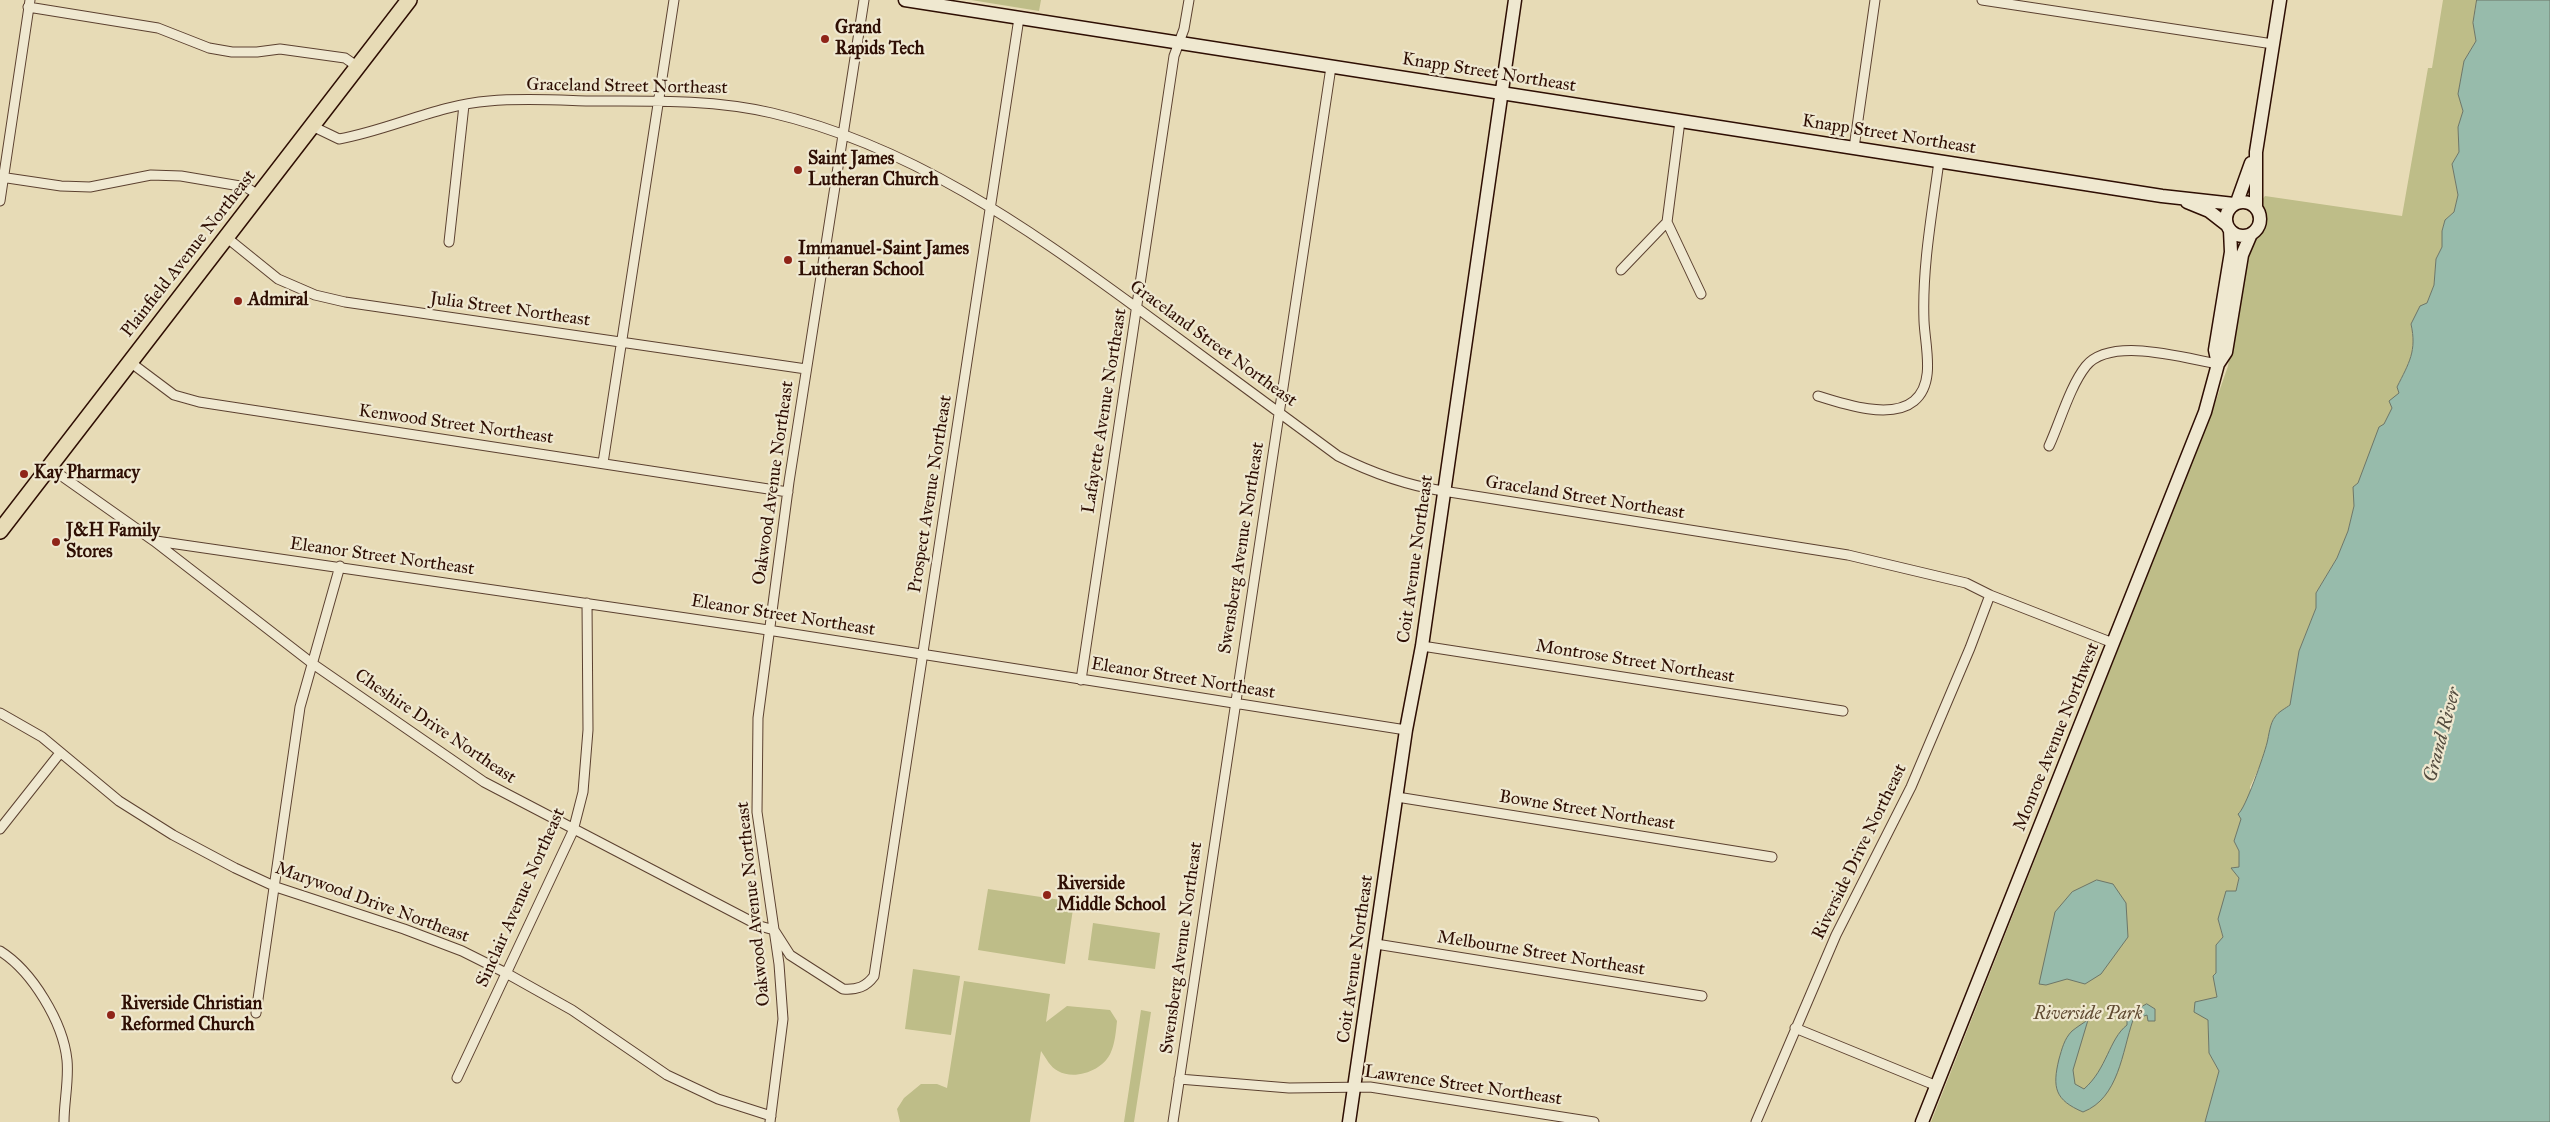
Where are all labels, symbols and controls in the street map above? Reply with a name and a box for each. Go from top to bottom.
place label: Grand Rapids Tech [835,18,925,60]
marker: Grand Rapids Tech [819,33,831,45]
street label: Knapp Street Northeast [1400,49,1578,97]
street label: Graceland Street Northeast [526,74,728,100]
street label: Knapp Street Northeast [1800,111,1978,159]
place label: Saint James Lutheran Church [808,149,939,192]
marker: Saint James Lutheran Church [792,164,804,176]
street label: Plainfield Avenue Northeast [117,166,261,342]
place label: Immanuel-Saint James Lutheran School [798,239,969,282]
marker: Immanuel-Saint James Lutheran School [782,254,794,266]
street label: Graceland Street Northeast [1125,276,1301,412]
street label: Julia Street Northeast [428,288,592,332]
place label: Admiral [248,290,308,312]
marker: Admiral [232,295,244,307]
street label: Lafayette Avenue Northeast [1078,307,1132,515]
street label: Oakwood Avenue Northeast [749,380,799,586]
street label: Prospect Avenue Northeast [905,393,957,595]
street label: Kenwood Street Northeast [357,401,555,449]
street label: Swensberg Avenue Northeast [1215,441,1269,655]
place label: Kay Pharmacy [34,463,140,485]
marker: Kay Pharmacy [18,468,30,480]
street label: Graceland Street Northeast [1484,472,1686,524]
street label: Coit Avenue Northeast [1393,473,1439,645]
place label: J&H Family Stores [66,521,160,564]
street label: Eleanor Street Northeast [288,533,476,581]
marker: J&H Family Stores [50,536,62,548]
street label: Eleanor Street Northeast [689,591,877,641]
street label: Montrose Street Northeast [1534,636,1736,688]
street label: Monroe Avenue Northwest [2009,640,2105,834]
street label: Eleanor Street Northeast [1089,654,1277,704]
street label: Cheshire Drive Northeast [350,665,520,789]
water label: Grand River [2419,685,2467,785]
street label: Riverside Drive Northeast [1808,761,1912,943]
street label: Bowne Street Northeast [1498,786,1676,836]
street label: Oakwood Avenue Northeast [733,801,775,1007]
street label: Sinclair Avenue Northeast [472,805,570,991]
street label: Swensberg Avenue Northeast [1156,841,1208,1055]
street label: Marywood Drive Northeast [272,858,472,948]
street label: Coit Avenue Northeast [1333,873,1379,1045]
place label: Riverside Middle School [1057,874,1166,916]
marker: Riverside Middle School [1041,889,1053,901]
street label: Melbourne Street Northeast [1436,927,1646,981]
place label: Riverside Christian Reformed Church [121,994,262,1036]
park label: Riverside Park [2034,1004,2142,1026]
marker: Riverside Christian Reformed Church [105,1009,117,1021]
street label: Lawrence Street Northeast [1363,1061,1563,1111]

